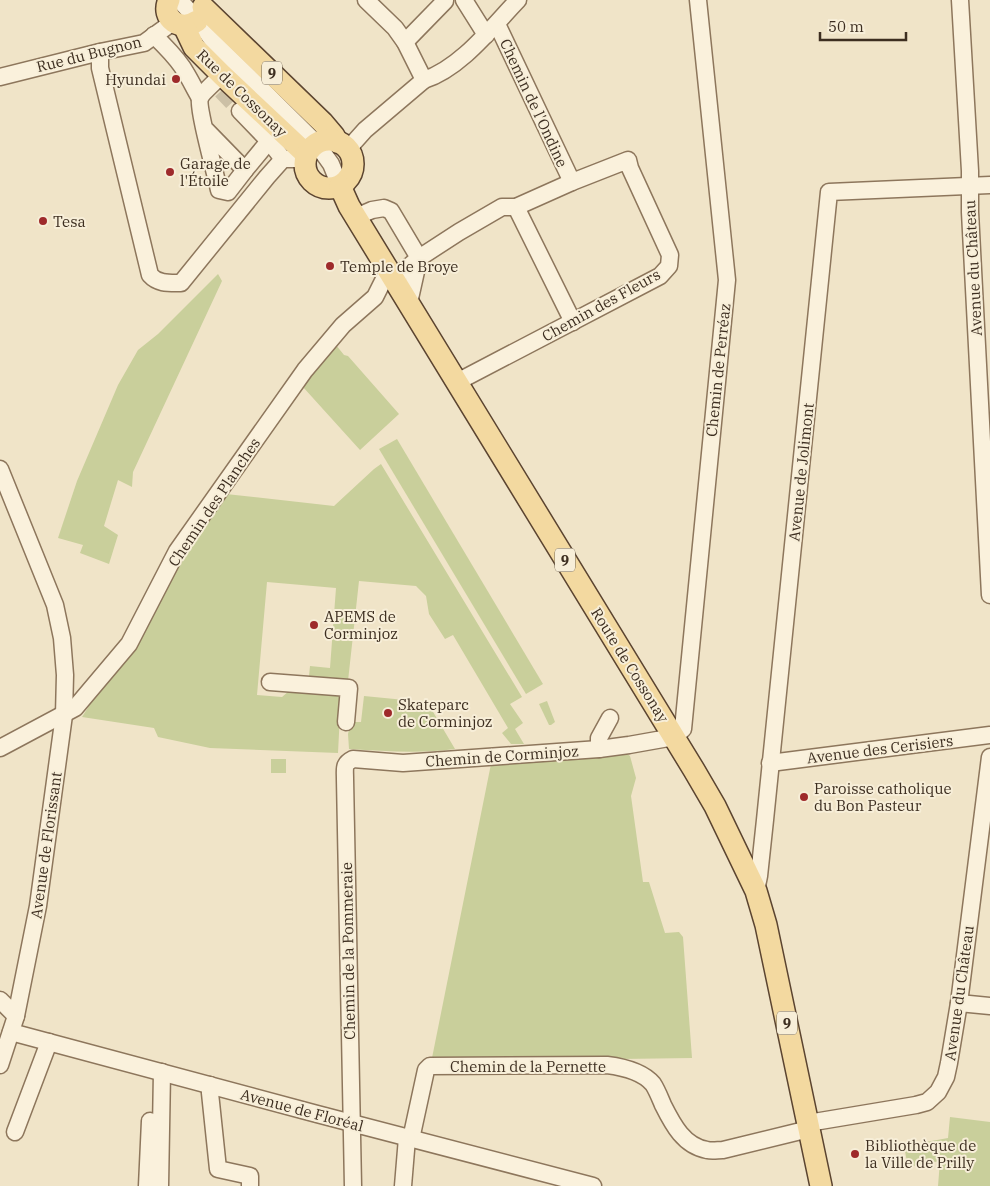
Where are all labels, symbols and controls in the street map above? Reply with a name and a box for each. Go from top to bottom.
scale bar [820,10,906,42]
text: 50 m [828,17,864,36]
street label: Rue du Bugnon [34,32,144,76]
street label: Chemin de l'Ondine [496,36,572,170]
street label: Rue de Cossonay [193,45,291,141]
road number: 9 [262,62,282,84]
place label: Hyundai [105,70,166,89]
marker: Hyundai [170,73,182,85]
place label: Garage de l'Étoile [180,154,251,190]
marker: Garage de l'Étoile [164,166,176,178]
street label: Avenue du Château [960,200,986,336]
place label: Tesa [53,212,86,231]
marker: Tesa [37,215,49,227]
place label: Temple de Broye [340,257,458,276]
marker: Temple de Broye [324,260,336,272]
street label: Chemin des Fleurs [539,265,663,345]
street label: Chemin de Perréaz [702,302,734,438]
street label: Avenue de Jolimont [784,402,818,542]
street label: Chemin des Planches [164,434,264,570]
road number: 9 [555,548,575,572]
street label: Route de Cossonay [587,604,673,726]
place label: APEMS de Corminjoz [324,607,398,643]
marker: APEMS de Corminjoz [308,619,320,631]
place label: Skateparc de Corminjoz [398,695,492,731]
marker: Skateparc de Corminjoz [382,707,394,719]
street label: Avenue des Cerisiers [806,731,954,767]
street label: Chemin de Corminjoz [425,741,579,771]
street label: Avenue de Florissant [26,770,66,920]
place label: Paroisse catholique du Bon Pasteur [814,779,952,815]
marker: Paroisse catholique du Bon Pasteur [798,791,810,803]
street label: Chemin de la Pommeraie [337,862,359,1040]
street label: Avenue du Château [940,924,978,1062]
road number: 9 [777,1011,797,1034]
street label: Chemin de la Pernette [450,1057,606,1076]
street label: Avenue de Floréal [238,1084,366,1136]
place label: Bibliothèque de la Ville de Prilly [865,1136,976,1172]
marker: Bibliothèque de la Ville de Prilly [849,1148,861,1160]

